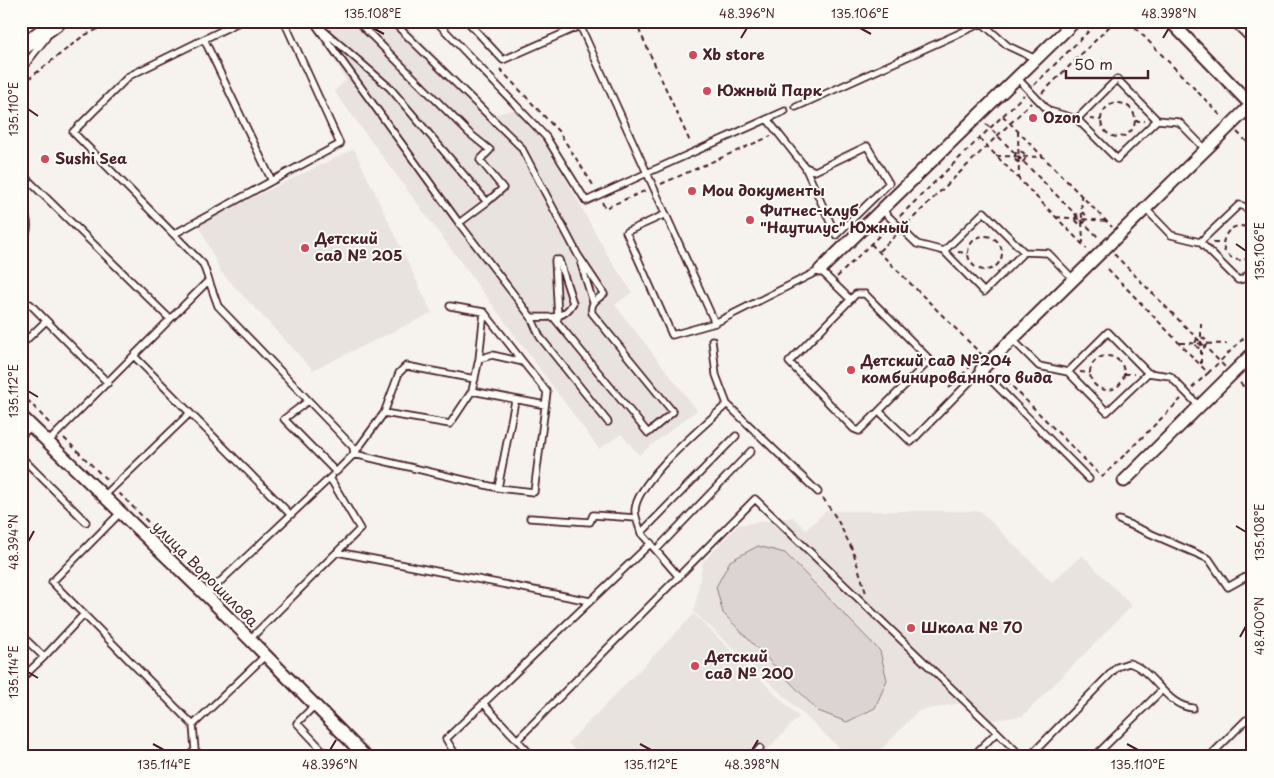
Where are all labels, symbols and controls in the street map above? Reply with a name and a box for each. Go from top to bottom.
text: 135.108°E [344,4,402,22]
text: 48.396°N [719,4,775,22]
text: 135.106°E [831,4,889,22]
text: 48.398°N [1141,4,1197,22]
place label: Xb store [703,42,765,65]
scale bar [1066,48,1149,80]
marker: Xb store [687,49,699,61]
text: 50 m [1074,52,1113,75]
place label: Южный Парк [717,78,822,101]
text: 135.110°E [4,82,22,136]
marker: Южный Парк [701,85,713,97]
place label: Ozon [1043,105,1081,128]
marker: Ozon [1027,112,1039,124]
place label: Sushi Sea [55,146,127,169]
marker: Sushi Sea [39,153,51,165]
place label: Мои документы [702,178,825,201]
marker: Мои документы [686,185,698,197]
place label: Фитнес-клуб "Наутилус" Южный [760,198,909,238]
marker: Фитнес-клуб "Наутилус" Южный [744,214,756,226]
text: 135.106°E [1250,222,1268,280]
place label: Детский сад № 205 [314,226,402,266]
marker: Детский сад № 205 [299,242,311,254]
place label: Детский сад №204 комбинированного вида [860,348,1053,388]
text: 135.112°E [4,364,22,418]
marker: Детский сад №204 комбинированного вида [845,364,857,376]
text: 135.108°E [1250,503,1268,561]
text: 48.394°N [4,514,22,570]
street label: улица Ворошилова [148,515,265,632]
text: 48.400°N [1250,597,1268,655]
place label: Школа № 70 [921,615,1022,638]
marker: Школа № 70 [905,622,917,634]
place label: Детский сад № 200 [704,644,794,684]
text: 135.114°E [4,645,22,699]
marker: Детский сад № 200 [689,660,701,672]
text: 135.114°E [137,755,191,773]
text: 48.396°N [302,755,358,773]
text: 135.112°E [624,755,678,773]
text: 48.398°N [724,755,780,773]
text: 135.110°E [1111,755,1165,773]

